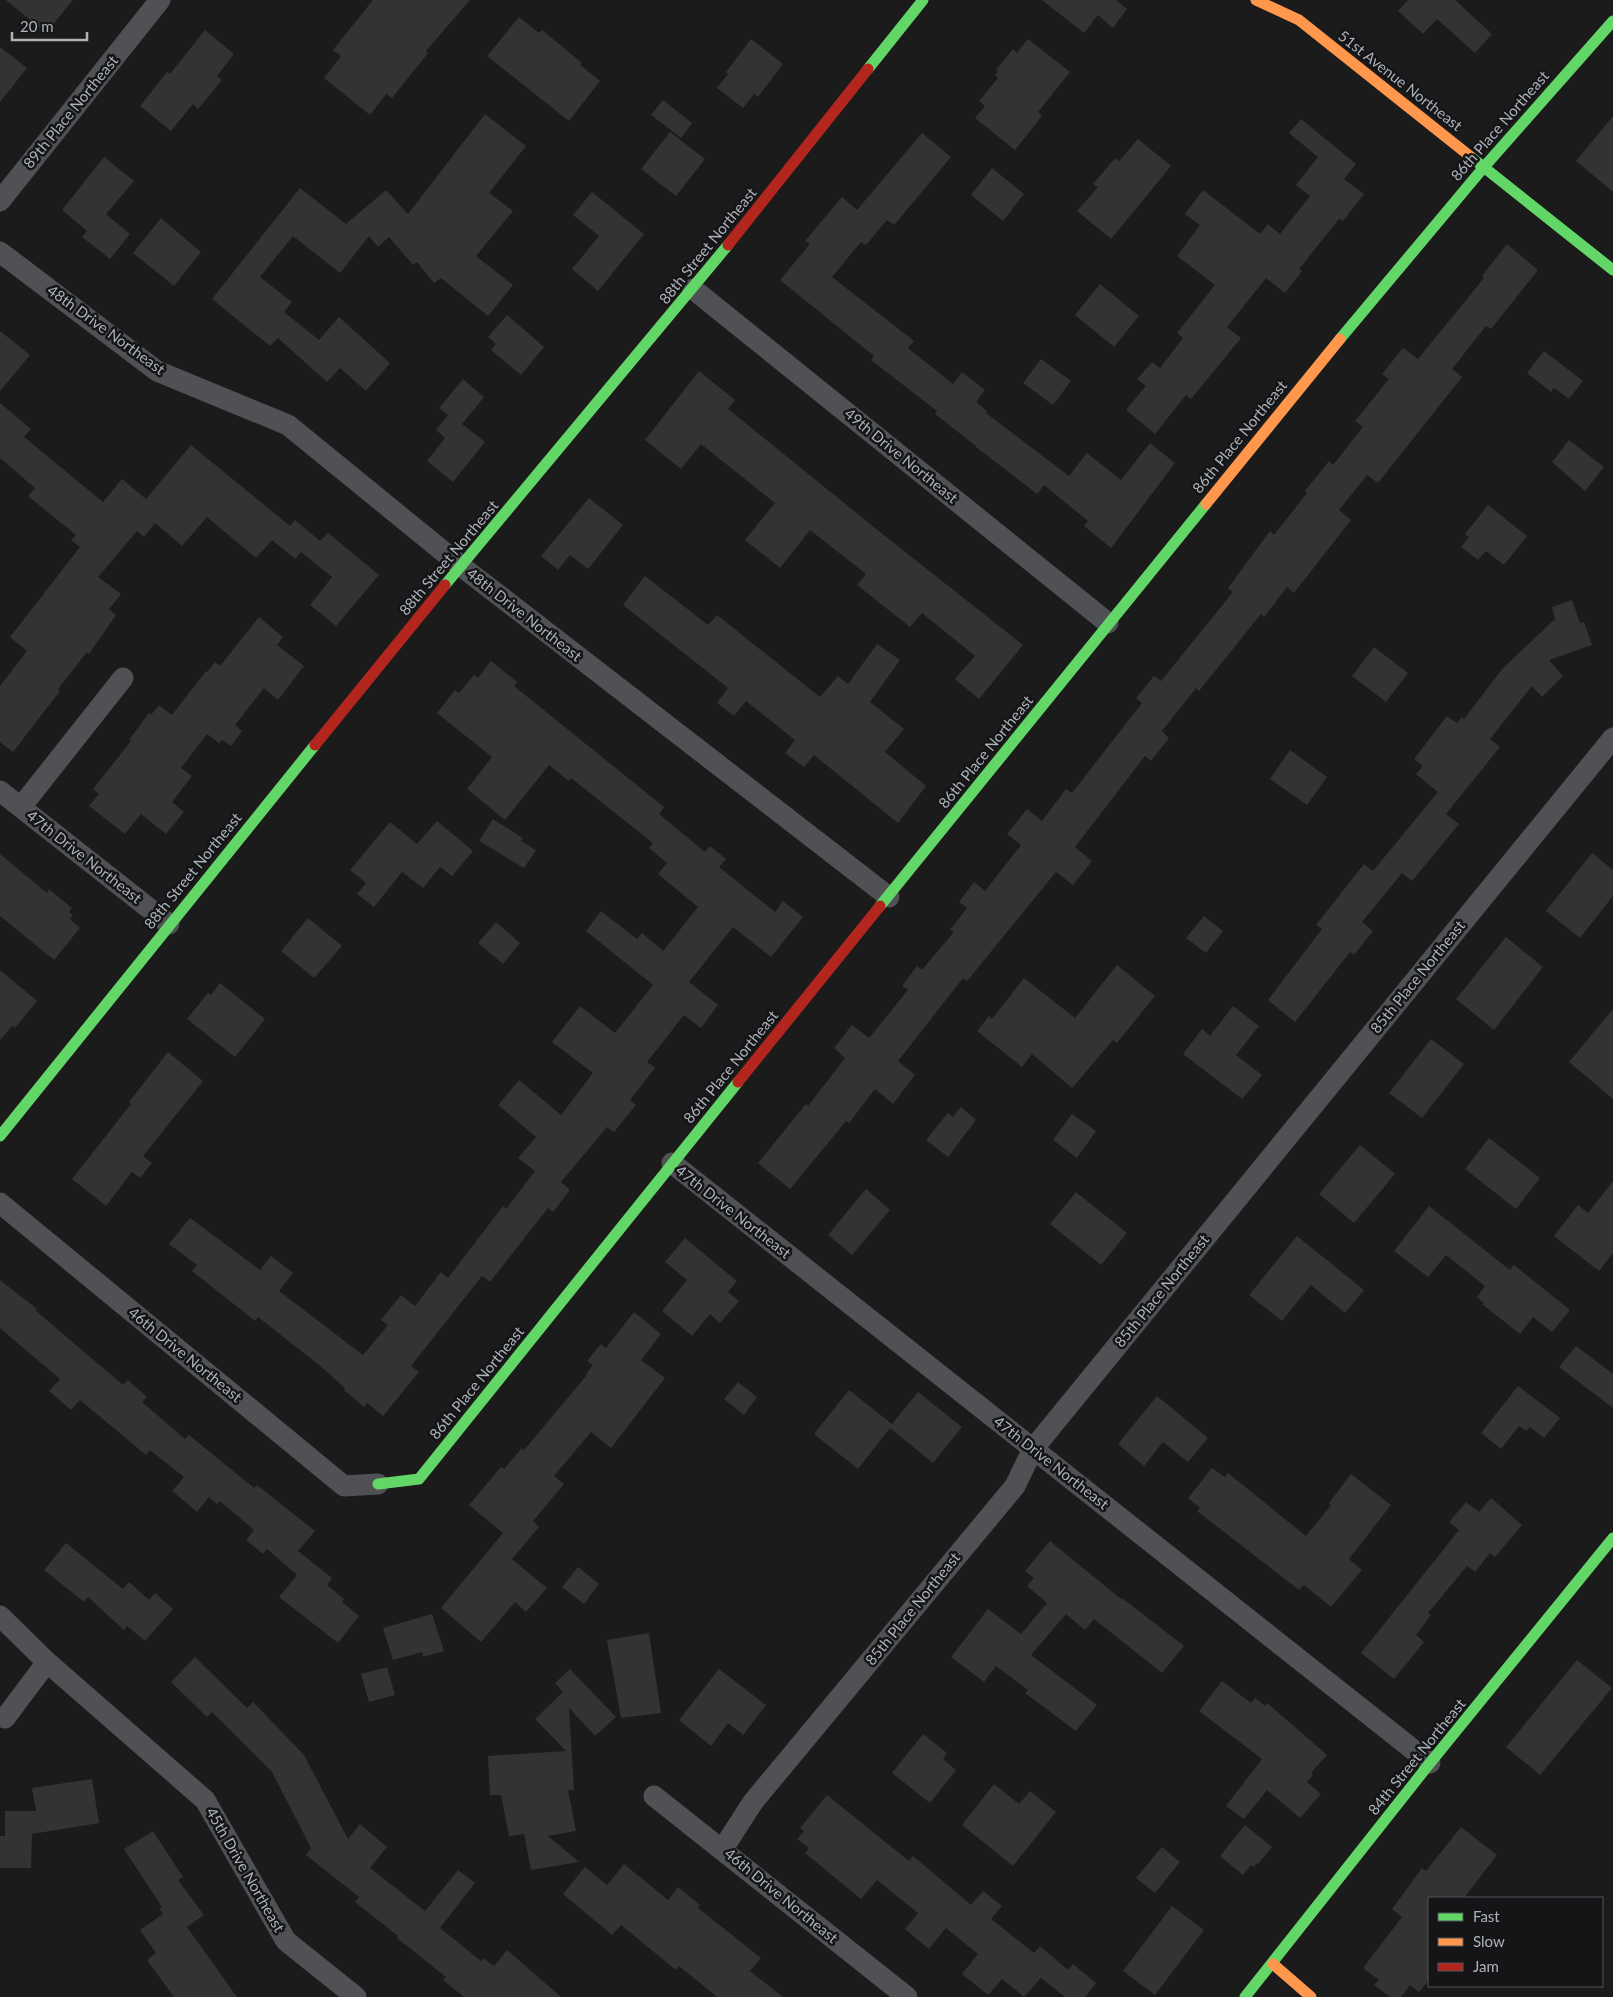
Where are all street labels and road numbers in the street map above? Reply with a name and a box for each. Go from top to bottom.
street label: 51st Avenue Northeast [1335,26,1467,135]
street label: 89th Place Northeast [19,51,122,171]
street label: 86th Place Northeast [1447,66,1552,184]
street label: 88th Street Northeast [655,183,760,307]
street label: 48th Drive Northeast [44,281,169,378]
street label: 86th Place Northeast [1188,376,1291,496]
street label: 49th Drive Northeast [841,404,962,507]
street label: 88th Street Northeast [395,496,502,618]
street label: 48th Drive Northeast [464,564,586,665]
street label: 86th Place Northeast [934,691,1037,811]
street label: 47th Drive Northeast [24,806,146,907]
street label: 88th Street Northeast [140,808,245,932]
street label: 85th Place Northeast [1366,916,1469,1036]
street label: 86th Place Northeast [679,1006,782,1126]
street label: 47th Drive Northeast [673,1161,795,1262]
street label: 85th Place Northeast [1110,1230,1213,1350]
street label: 46th Drive Northeast [125,1303,246,1406]
street label: 86th Place Northeast [425,1322,528,1442]
street label: 47th Drive Northeast [991,1412,1113,1513]
street label: 85th Place Northeast [861,1548,964,1668]
street label: 84th Street Northeast [1364,1694,1469,1818]
street label: 45th Drive Northeast [203,1804,289,1935]
street label: 46th Drive Northeast [721,1844,842,1947]

